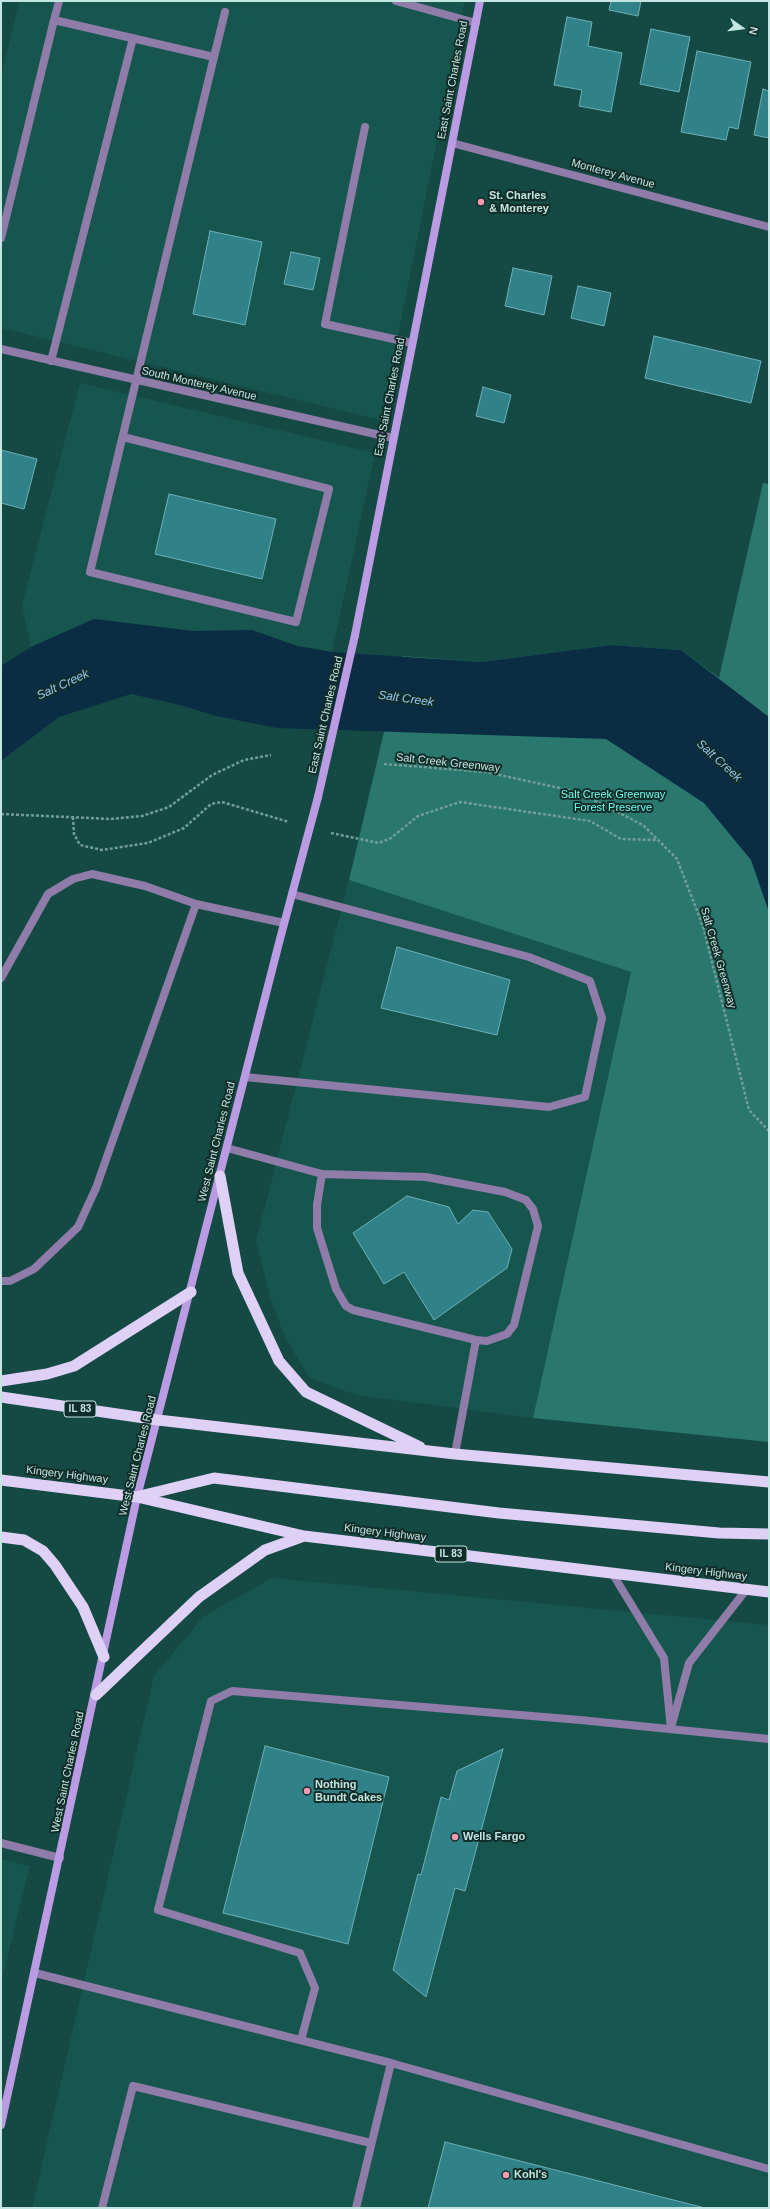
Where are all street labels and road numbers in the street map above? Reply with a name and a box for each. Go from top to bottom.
street label: East Saint Charles Road [435,20,471,140]
street label: Monterey Avenue [570,156,656,192]
street label: East Saint Charles Road [372,337,408,457]
street label: South Monterey Avenue [140,364,258,404]
street label: East Saint Charles Road [306,655,346,775]
street label: Salt Creek Greenway [395,751,501,775]
street label: Salt Creek Greenway [697,906,739,1010]
street label: West Saint Charles Road [196,1081,238,1203]
street label: West Saint Charles Road [117,1395,159,1517]
road number: IL 83 [64,1401,96,1417]
street label: Kingery Highway [25,1463,109,1487]
street label: Kingery Highway [343,1521,427,1545]
road number: IL 83 [435,1546,467,1562]
street label: Kingery Highway [664,1560,748,1584]
street label: West Saint Charles Road [49,1710,87,1834]

